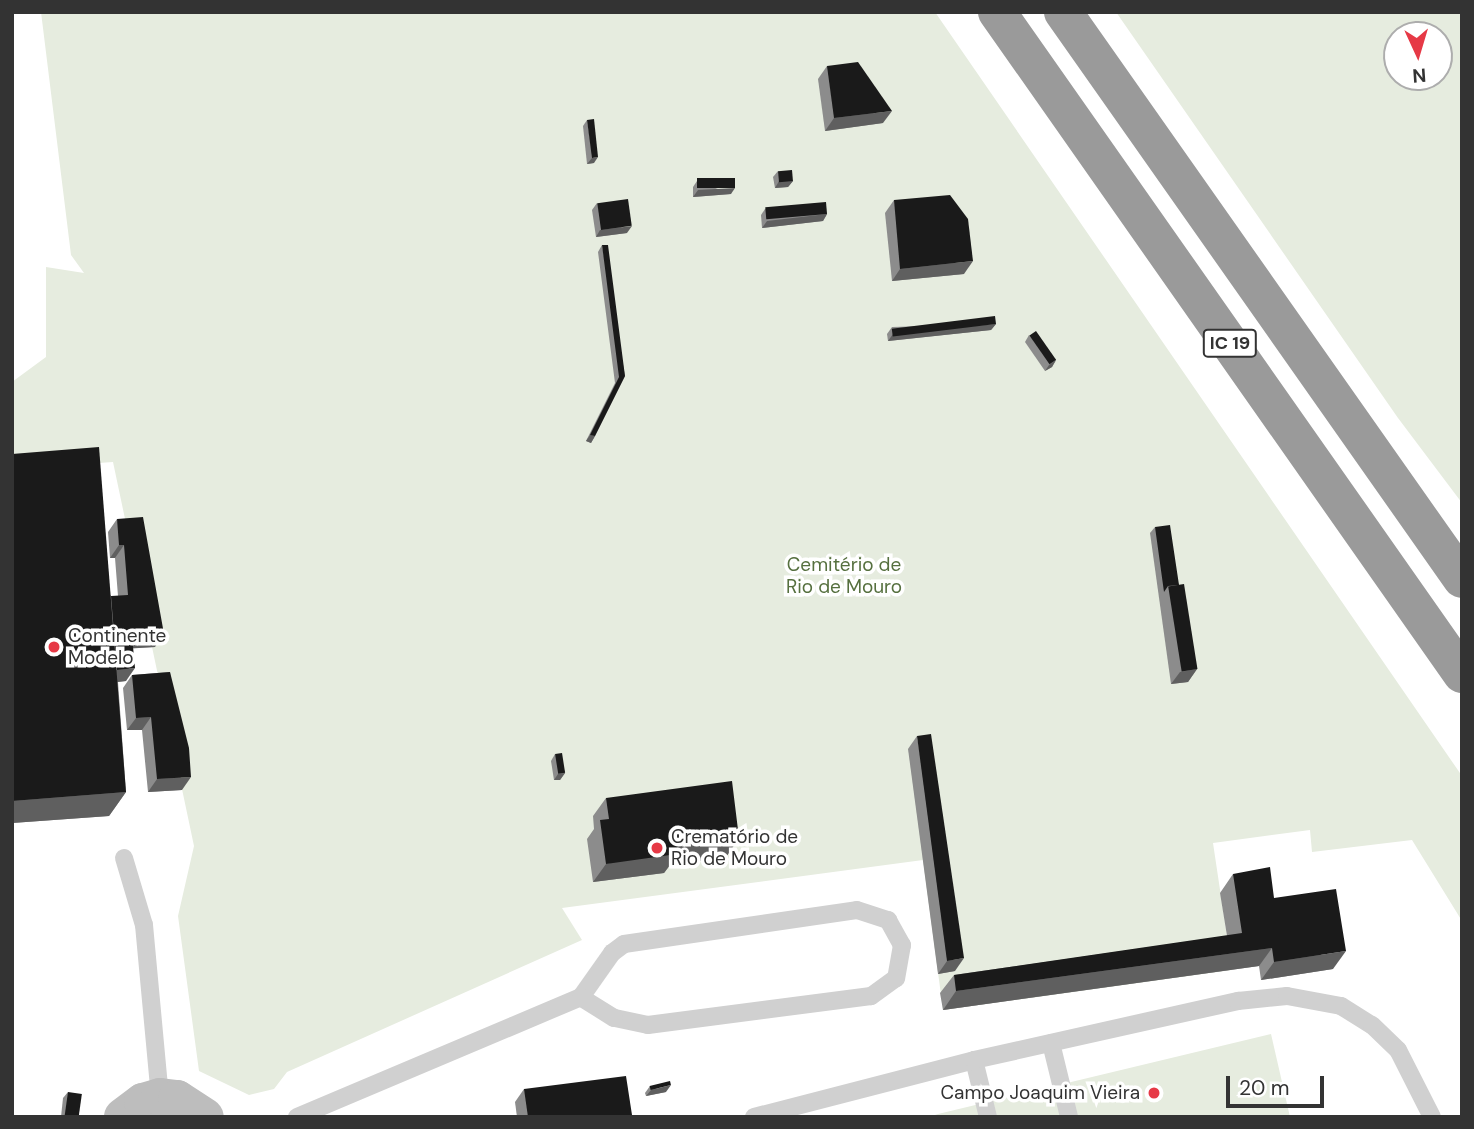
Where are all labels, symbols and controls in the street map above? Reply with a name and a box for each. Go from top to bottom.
north arrow [1383,21,1453,91]
text: N [1412,62,1427,88]
road number: IC 19 [1202,328,1258,358]
park label: Cemitério de Rio de Mouro [786,554,902,598]
place label: Continente Modelo [68,625,166,669]
marker: Continente Modelo [46,639,62,655]
place label: Crematório de Rio de Mouro [671,826,798,870]
marker: Crematório de Rio de Mouro [649,840,665,856]
scale bar [1229,1062,1327,1106]
text: 20 m [1239,1074,1290,1102]
place label: Campo Joaquim Vieira [940,1082,1140,1104]
marker: Campo Joaquim Vieira [1146,1085,1162,1101]

